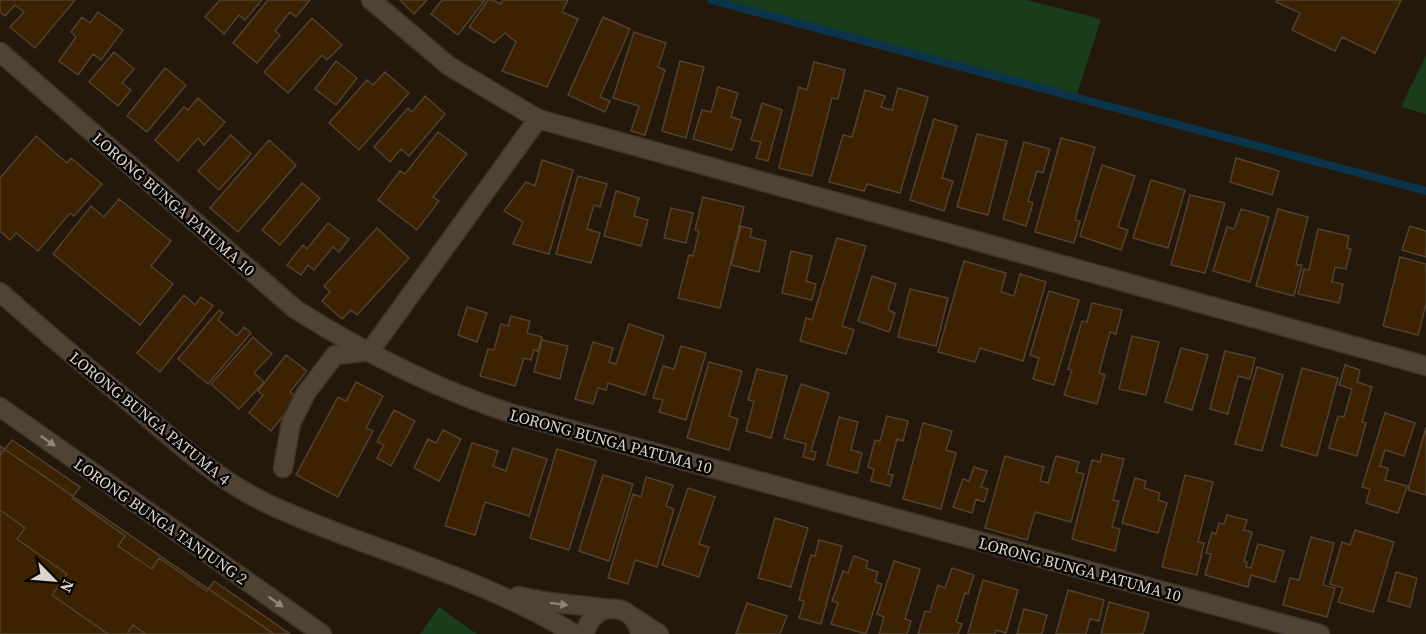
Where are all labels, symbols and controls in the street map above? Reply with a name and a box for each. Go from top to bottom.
street label: LORONG BUNGA PATUMA 10 [88,127,260,281]
street label: LORONG BUNGA PATUMA 4 [65,346,235,490]
street label: LORONG BUNGA PATUMA 10 [507,403,715,479]
one-way arrow [39,435,55,447]
street label: LORONG BUNGA TANJUNG 2 [70,453,252,589]
street label: LORONG BUNGA PATUMA 10 [976,531,1184,607]
north arrow [24,550,84,610]
text: N [55,576,80,597]
one-way arrow [267,596,283,608]
one-way arrow [550,599,569,608]

